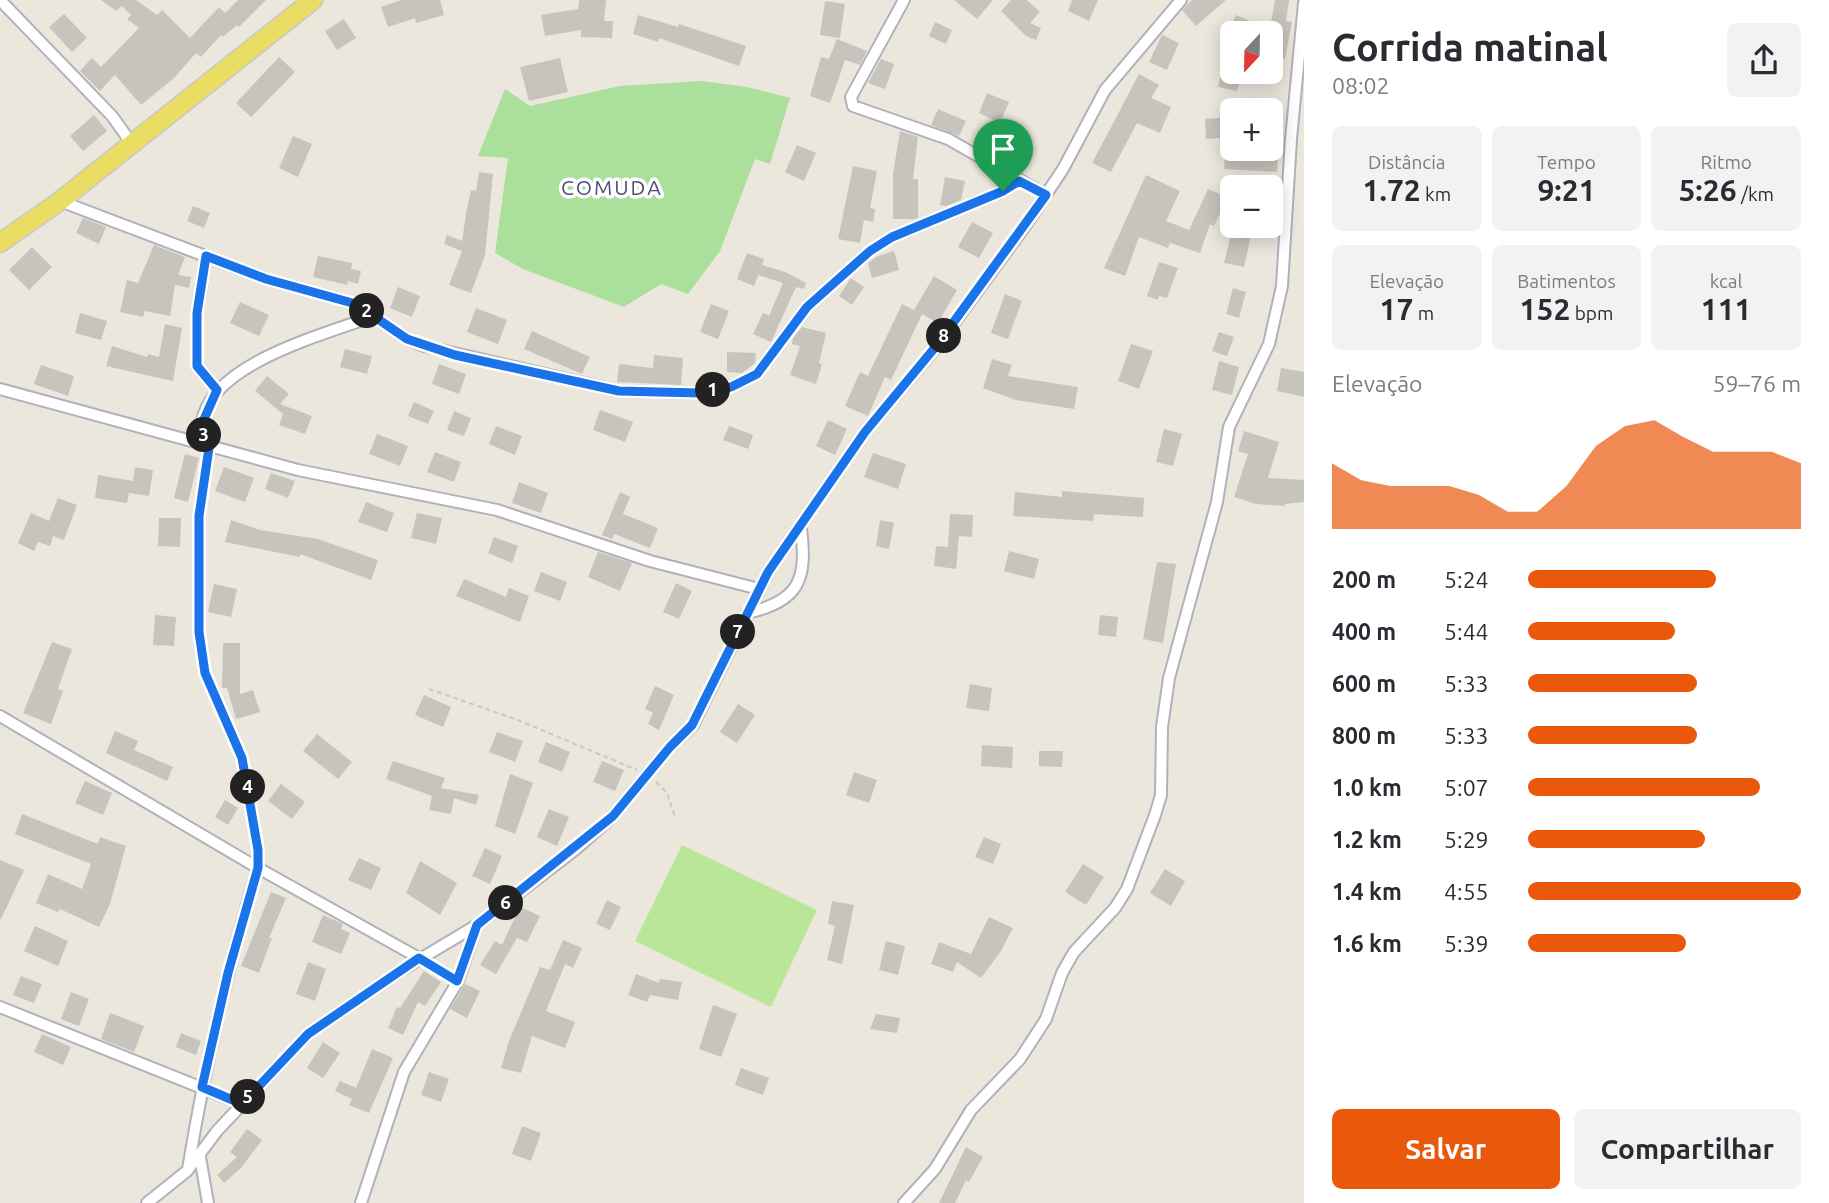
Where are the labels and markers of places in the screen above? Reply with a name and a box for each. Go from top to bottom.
pin [973,119,1033,191]
pin: 2 [350,294,384,328]
pin: 8 [926,318,962,354]
pin: 1 [696,372,730,408]
pin: 3 [186,418,222,452]
pin: 7 [720,614,756,650]
pin: 4 [230,770,266,804]
pin: 6 [489,886,524,920]
pin: 5 [230,1080,266,1114]

